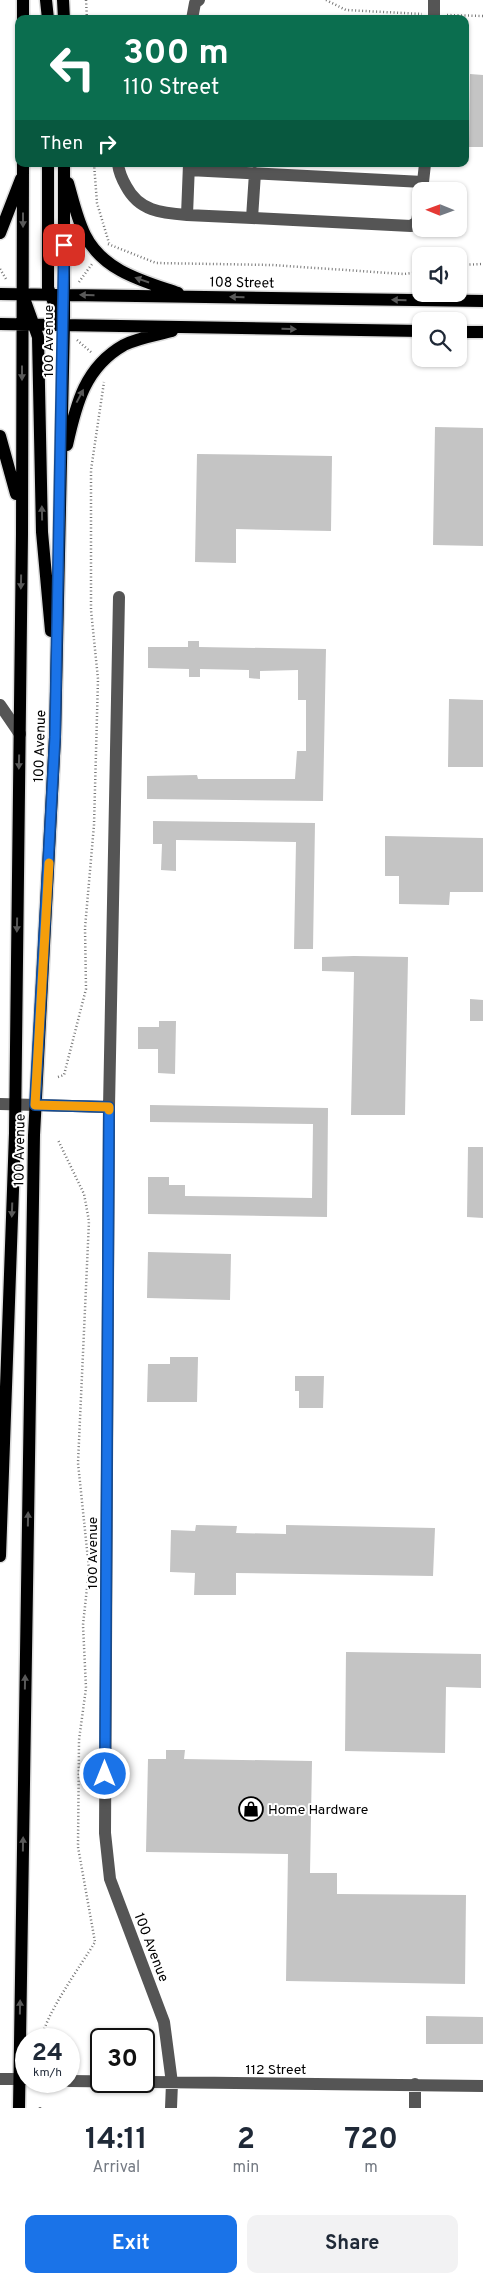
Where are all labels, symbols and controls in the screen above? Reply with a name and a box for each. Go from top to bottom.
text: 300 m [123,32,229,76]
icon: left [40,35,105,100]
text: 110 Street [123,75,219,102]
icon: right [93,130,121,158]
text: Then [40,132,83,156]
north arrow [412,182,468,238]
map controls [412,182,467,367]
one-way arrow [19,213,27,229]
pin [43,224,85,266]
icon: arrive [50,231,78,259]
button: sound [412,247,467,302]
street label: 108 Street [210,274,274,293]
one-way arrow [135,276,150,284]
one-way arrow [79,291,95,299]
one-way arrow [229,293,245,301]
one-way arrow [391,296,407,304]
street label: 100 Avenue [41,305,58,377]
button: search [412,312,467,367]
one-way arrow [281,325,297,333]
one-way arrow [18,365,26,381]
one-way arrow [76,388,84,403]
one-way arrow [37,505,45,521]
one-way arrow [17,575,25,591]
street label: 100 Avenue [31,709,50,783]
one-way arrow [15,755,23,771]
one-way arrow [13,917,21,933]
street label: 100 Avenue [11,1114,30,1186]
one-way arrow [8,1202,16,1218]
one-way arrow [24,1511,32,1527]
street label: 100 Avenue [85,1517,102,1589]
one-way arrow [21,1674,29,1690]
position arrow [78,1747,130,1799]
shop icon: Home Hardware [238,1796,264,1822]
place label: Home Hardware [268,1802,368,1819]
one-way arrow [19,1836,27,1852]
street label: 100 Avenue [130,1911,172,1984]
one-way arrow [16,1999,24,2015]
speed limit sign: 30 [90,2028,155,2093]
text: 24 [32,2038,63,2070]
street label: 112 Street [246,2062,306,2079]
text: km/h [33,2065,62,2081]
text: 14:11 [85,2122,148,2159]
text: 2 [237,2122,255,2159]
text: 720 [344,2122,398,2159]
text: Arrival [92,2158,140,2178]
text: min [233,2158,259,2178]
text: m [364,2158,378,2178]
button: Exit [25,2215,237,2273]
button: Share [247,2215,458,2273]

